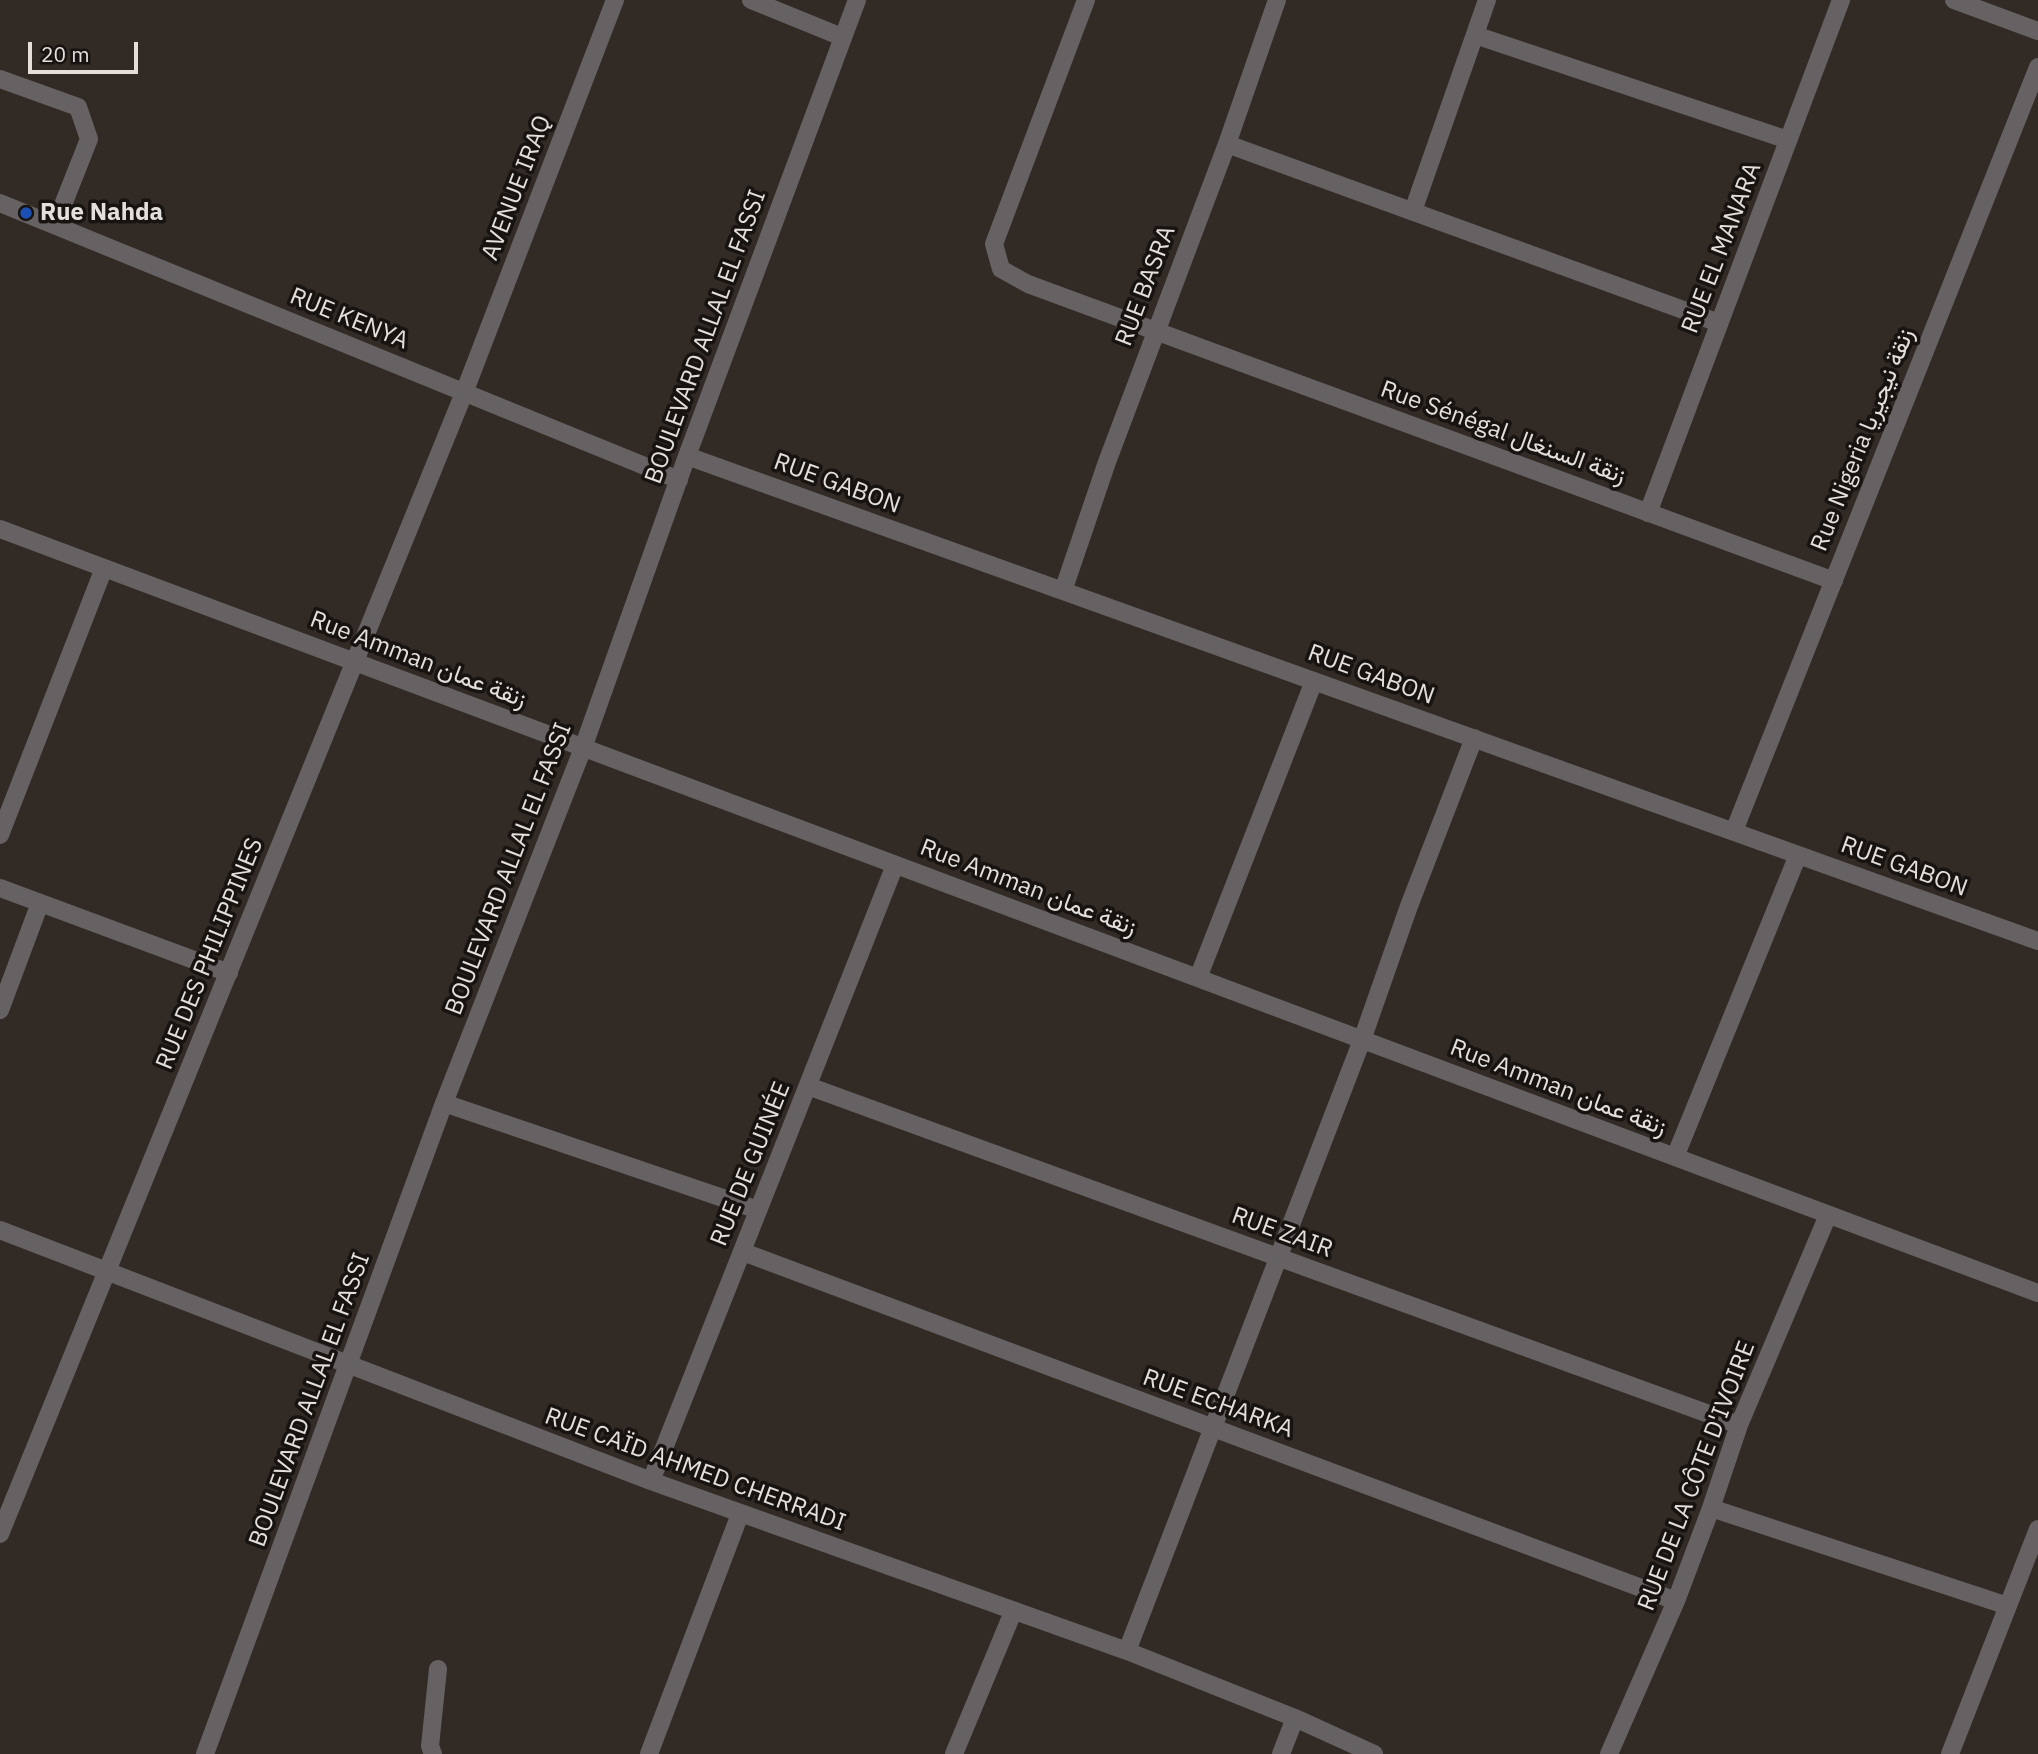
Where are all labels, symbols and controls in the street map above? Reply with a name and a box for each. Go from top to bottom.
scale bar [32,28,142,72]
text: 20 m [41,40,90,68]
street label: AVENUE IRAQ [476,111,558,265]
street label: RUE EL MANARA [1676,159,1768,337]
street label: BOULEVARD ALLAL EL FASSI [639,186,773,488]
place label: Rue Nahda [40,199,163,227]
marker: Rue Nahda [18,205,34,221]
street label: RUE BASRA [1110,222,1182,350]
street label: RUE KENYA [285,282,413,356]
street label: Rue Nigeria زنقة نيجيريا [1805,324,1921,556]
street label: Rue Sénégal زنقة السنغال [1376,375,1630,491]
street label: RUE GABON [770,448,904,520]
street label: Rue Amman زنقة عمان [306,605,530,715]
street label: RUE GABON [1304,639,1438,711]
street label: BOULEVARD ALLAL EL FASSI [440,719,578,1019]
street label: RUE GABON [1837,831,1971,903]
street label: Rue Amman زنقة عمان [916,833,1140,943]
street label: RUE DES PHILIPPINES [150,834,270,1074]
street label: Rue Amman زنقة عمان [1446,1033,1670,1143]
street label: RUE DE GUINÉE [705,1078,797,1250]
street label: RUE ZAIR [1228,1201,1336,1265]
street label: BOULEVARD ALLAL EL FASSI [243,1249,377,1551]
street label: RUE DE LA CÔTE D'IVOIRE [1632,1337,1762,1615]
street label: RUE ECHARKA [1139,1363,1297,1445]
street label: RUE CAÏD AHMED CHERRADI [541,1402,849,1538]

